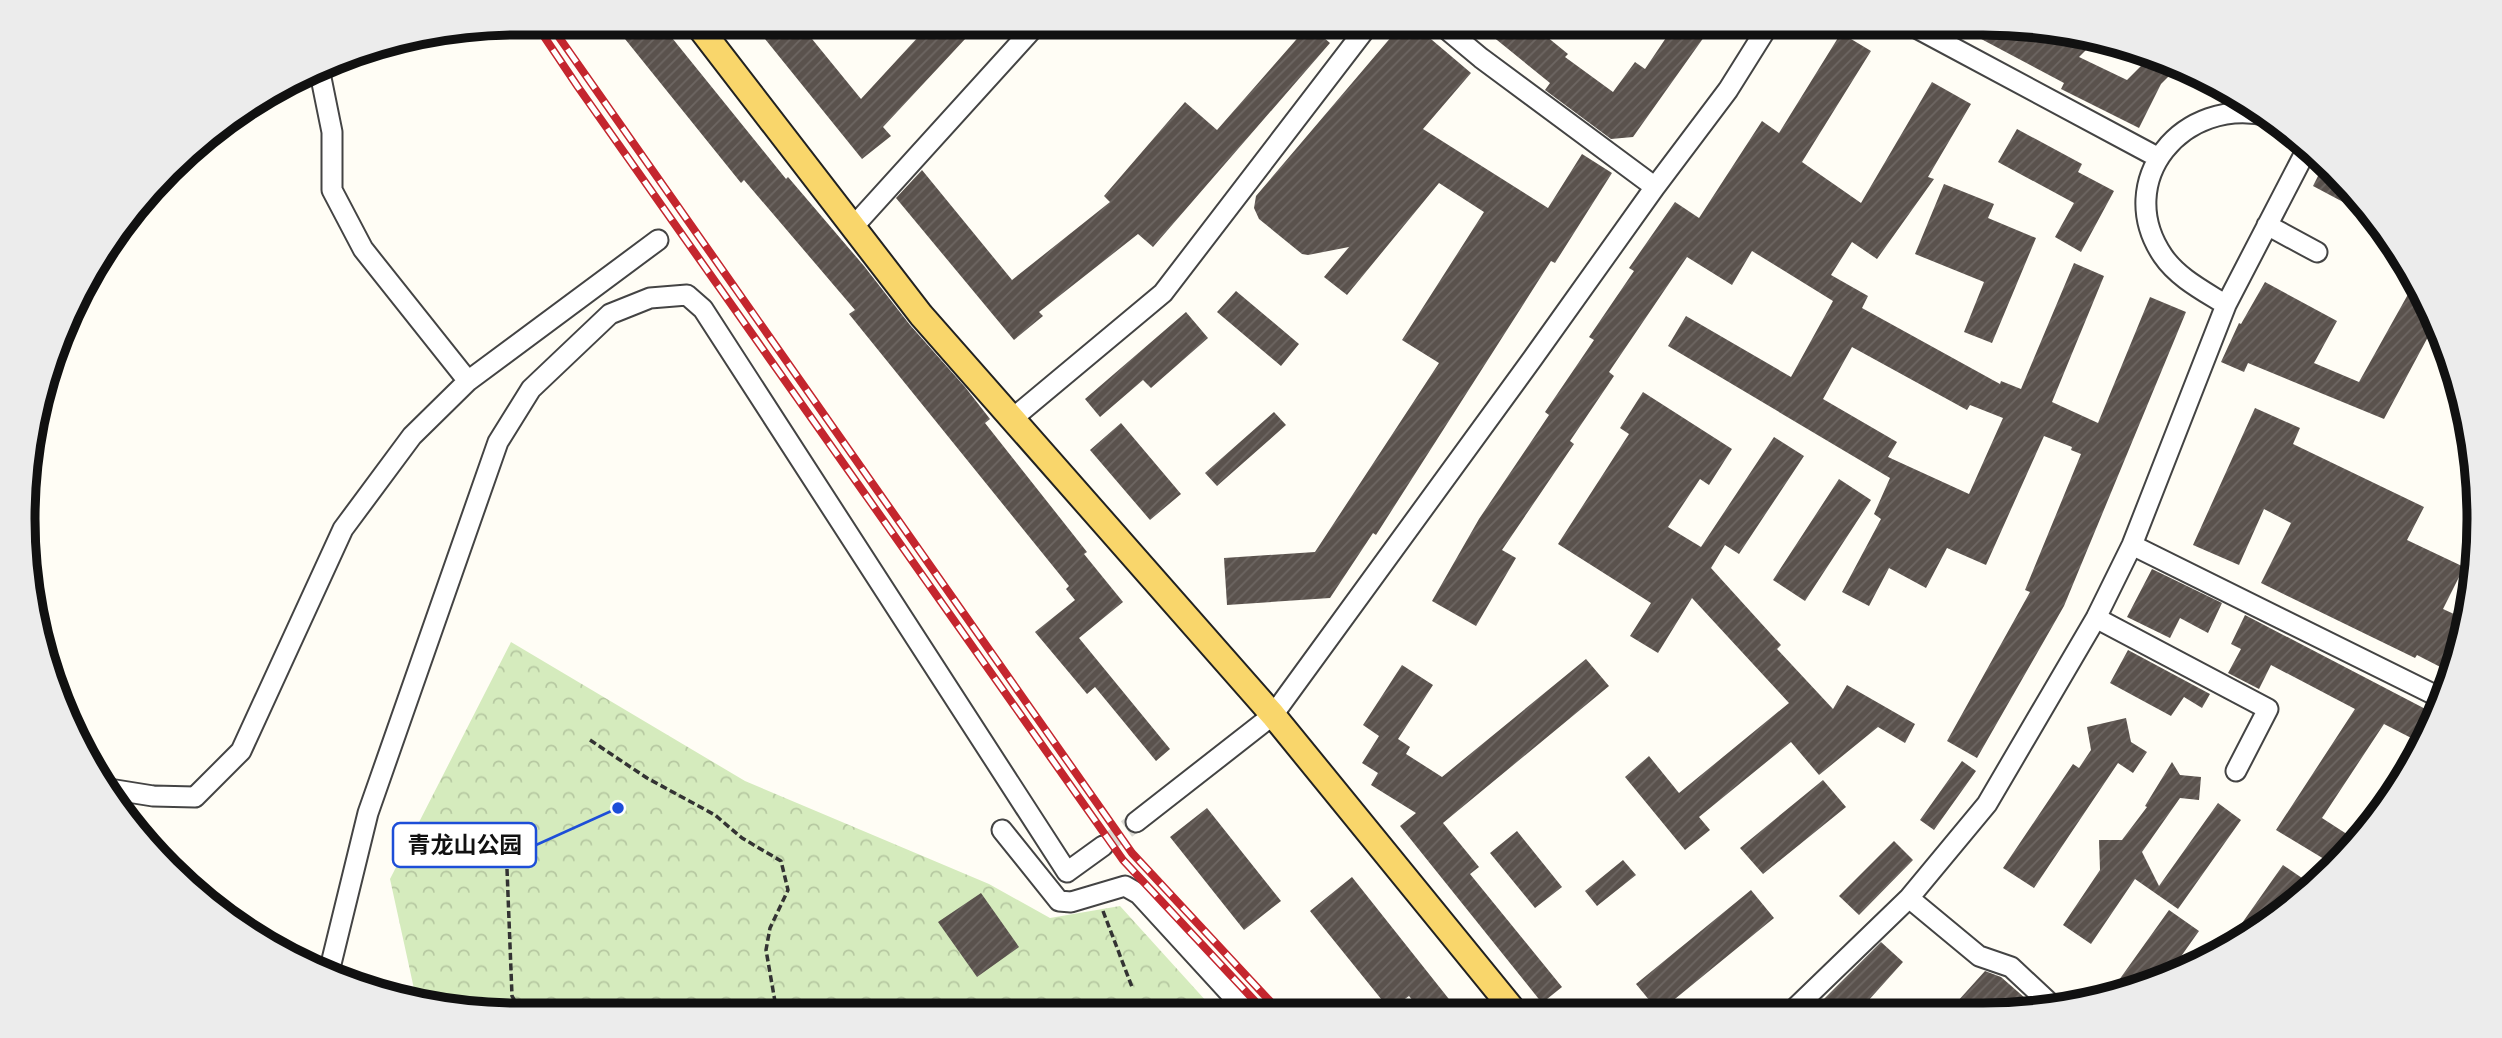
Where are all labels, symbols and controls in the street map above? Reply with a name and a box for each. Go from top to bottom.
callout: 青龙山公园 [393,823,536,867]
text: 青龙山公园 [408,826,523,860]

